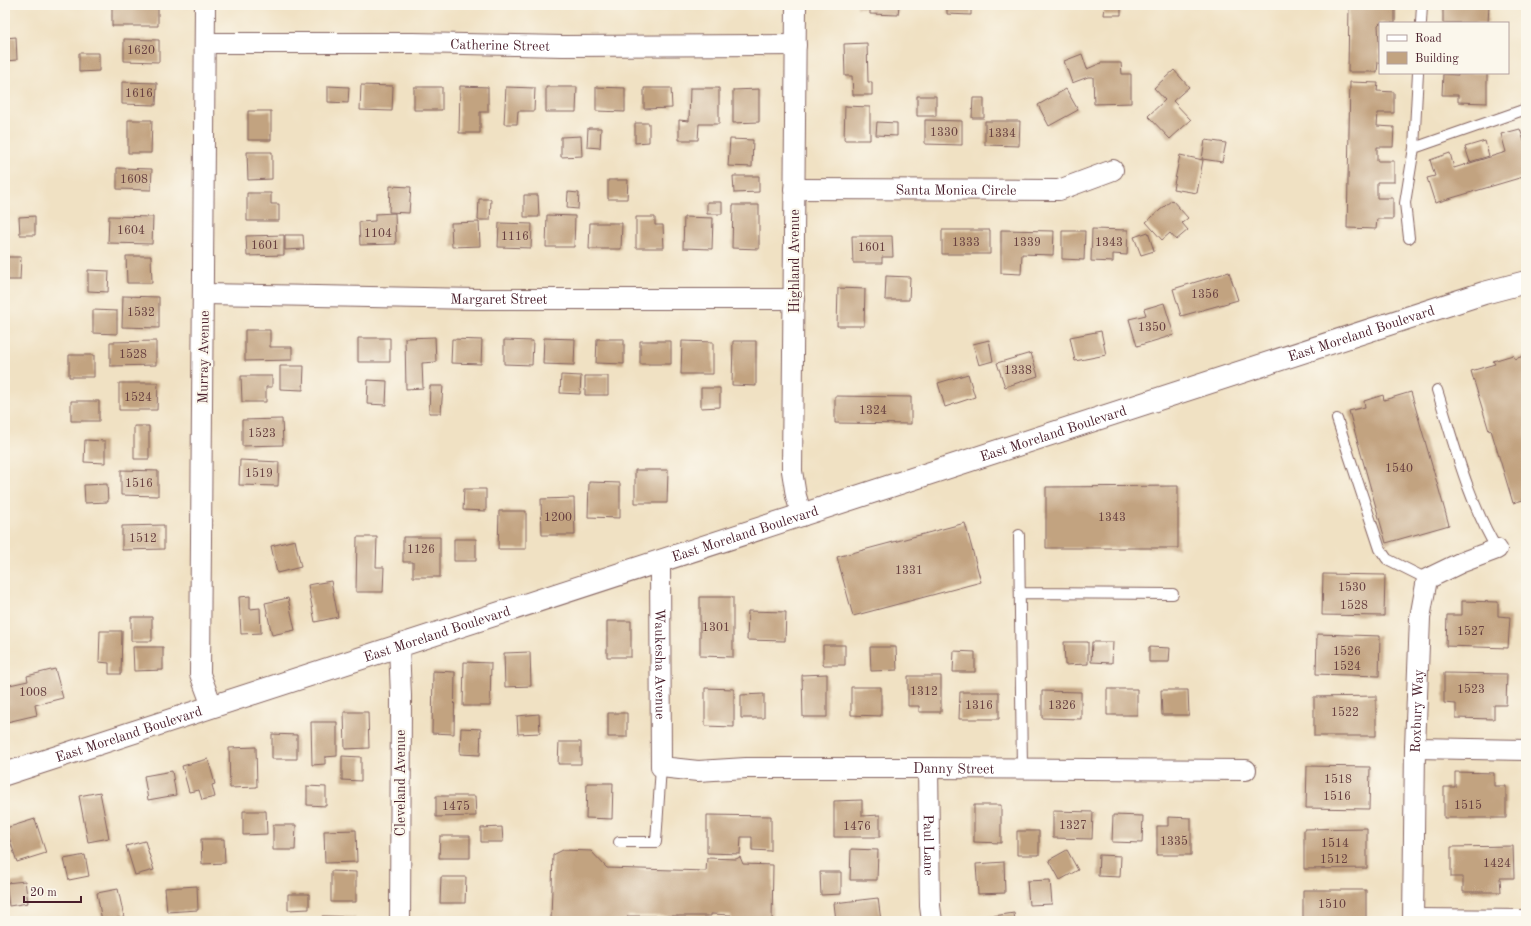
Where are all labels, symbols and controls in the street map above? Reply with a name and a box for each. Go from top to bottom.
legend [1379,22,1509,74]
text: Road [1415,33,1442,45]
street label: Catherine Street [450,38,550,54]
house number: 1620 [127,45,155,57]
text: Building [1415,53,1459,65]
house number: 1616 [125,88,153,100]
house number: 1330 [930,127,958,139]
house number: 1334 [988,128,1016,140]
house number: 1608 [120,174,148,186]
street label: Santa Monica Circle [895,183,1017,198]
street label: Highland Avenue [788,209,802,313]
house number: 1604 [117,225,145,237]
house number: 1104 [364,228,392,240]
house number: 1116 [501,231,529,243]
house number: 1333 [952,237,980,249]
house number: 1339 [1013,237,1041,249]
house number: 1343 [1095,237,1123,249]
house number: 1601 [251,240,279,252]
house number: 1601 [858,242,886,254]
house number: 1356 [1191,288,1219,301]
street label: Margaret Street [450,293,548,307]
street label: East Moreland Boulevard [1286,304,1436,364]
house number: 1532 [127,306,155,319]
street label: Murray Avenue [196,310,212,404]
house number: 1350 [1138,321,1166,334]
house number: 1528 [119,348,147,361]
house number: 1338 [1004,365,1032,377]
house number: 1524 [124,391,152,404]
street label: East Moreland Boulevard [978,404,1128,464]
house number: 1324 [859,405,887,417]
house number: 1523 [248,427,276,440]
house number: 1540 [1385,462,1413,475]
house number: 1519 [245,467,273,480]
house number: 1516 [125,477,153,490]
street label: East Moreland Boulevard [670,504,820,565]
house number: 1200 [544,512,572,524]
house number: 1343 [1098,512,1126,524]
house number: 1512 [129,532,157,545]
house number: 1126 [407,544,435,556]
house number: 1331 [895,565,923,577]
house number: 1530 [1338,581,1366,594]
house number: 1528 [1340,599,1368,612]
street label: East Moreland Boulevard [362,604,512,665]
street label: Waukesha Avenue [652,608,667,720]
house number: 1301 [702,622,730,634]
house number: 1527 [1457,625,1485,638]
house number: 1526 [1333,645,1361,658]
house number: 1524 [1333,660,1361,673]
street label: Roxbury Way [1409,668,1426,753]
house number: 1523 [1457,683,1485,696]
house number: 1312 [910,686,938,698]
house number: 1008 [19,687,47,699]
house number: 1316 [965,700,993,712]
house number: 1326 [1048,700,1076,712]
street label: East Moreland Boulevard [54,704,204,765]
house number: 1522 [1331,706,1359,719]
street label: Cleveland Avenue [394,730,408,836]
street label: Danny Street [913,762,995,776]
house number: 1518 [1324,773,1352,786]
house number: 1516 [1323,790,1351,803]
house number: 1515 [1454,799,1482,812]
house number: 1475 [442,800,470,813]
street label: Paul Lane [921,814,936,876]
house number: 1327 [1059,820,1087,832]
house number: 1476 [843,821,871,833]
house number: 1335 [1160,835,1188,848]
house number: 1514 [1321,837,1349,850]
house number: 1512 [1320,853,1348,866]
house number: 1424 [1483,858,1511,870]
scale bar [24,878,81,904]
text: 20 m [30,887,57,899]
house number: 1510 [1318,898,1346,911]

